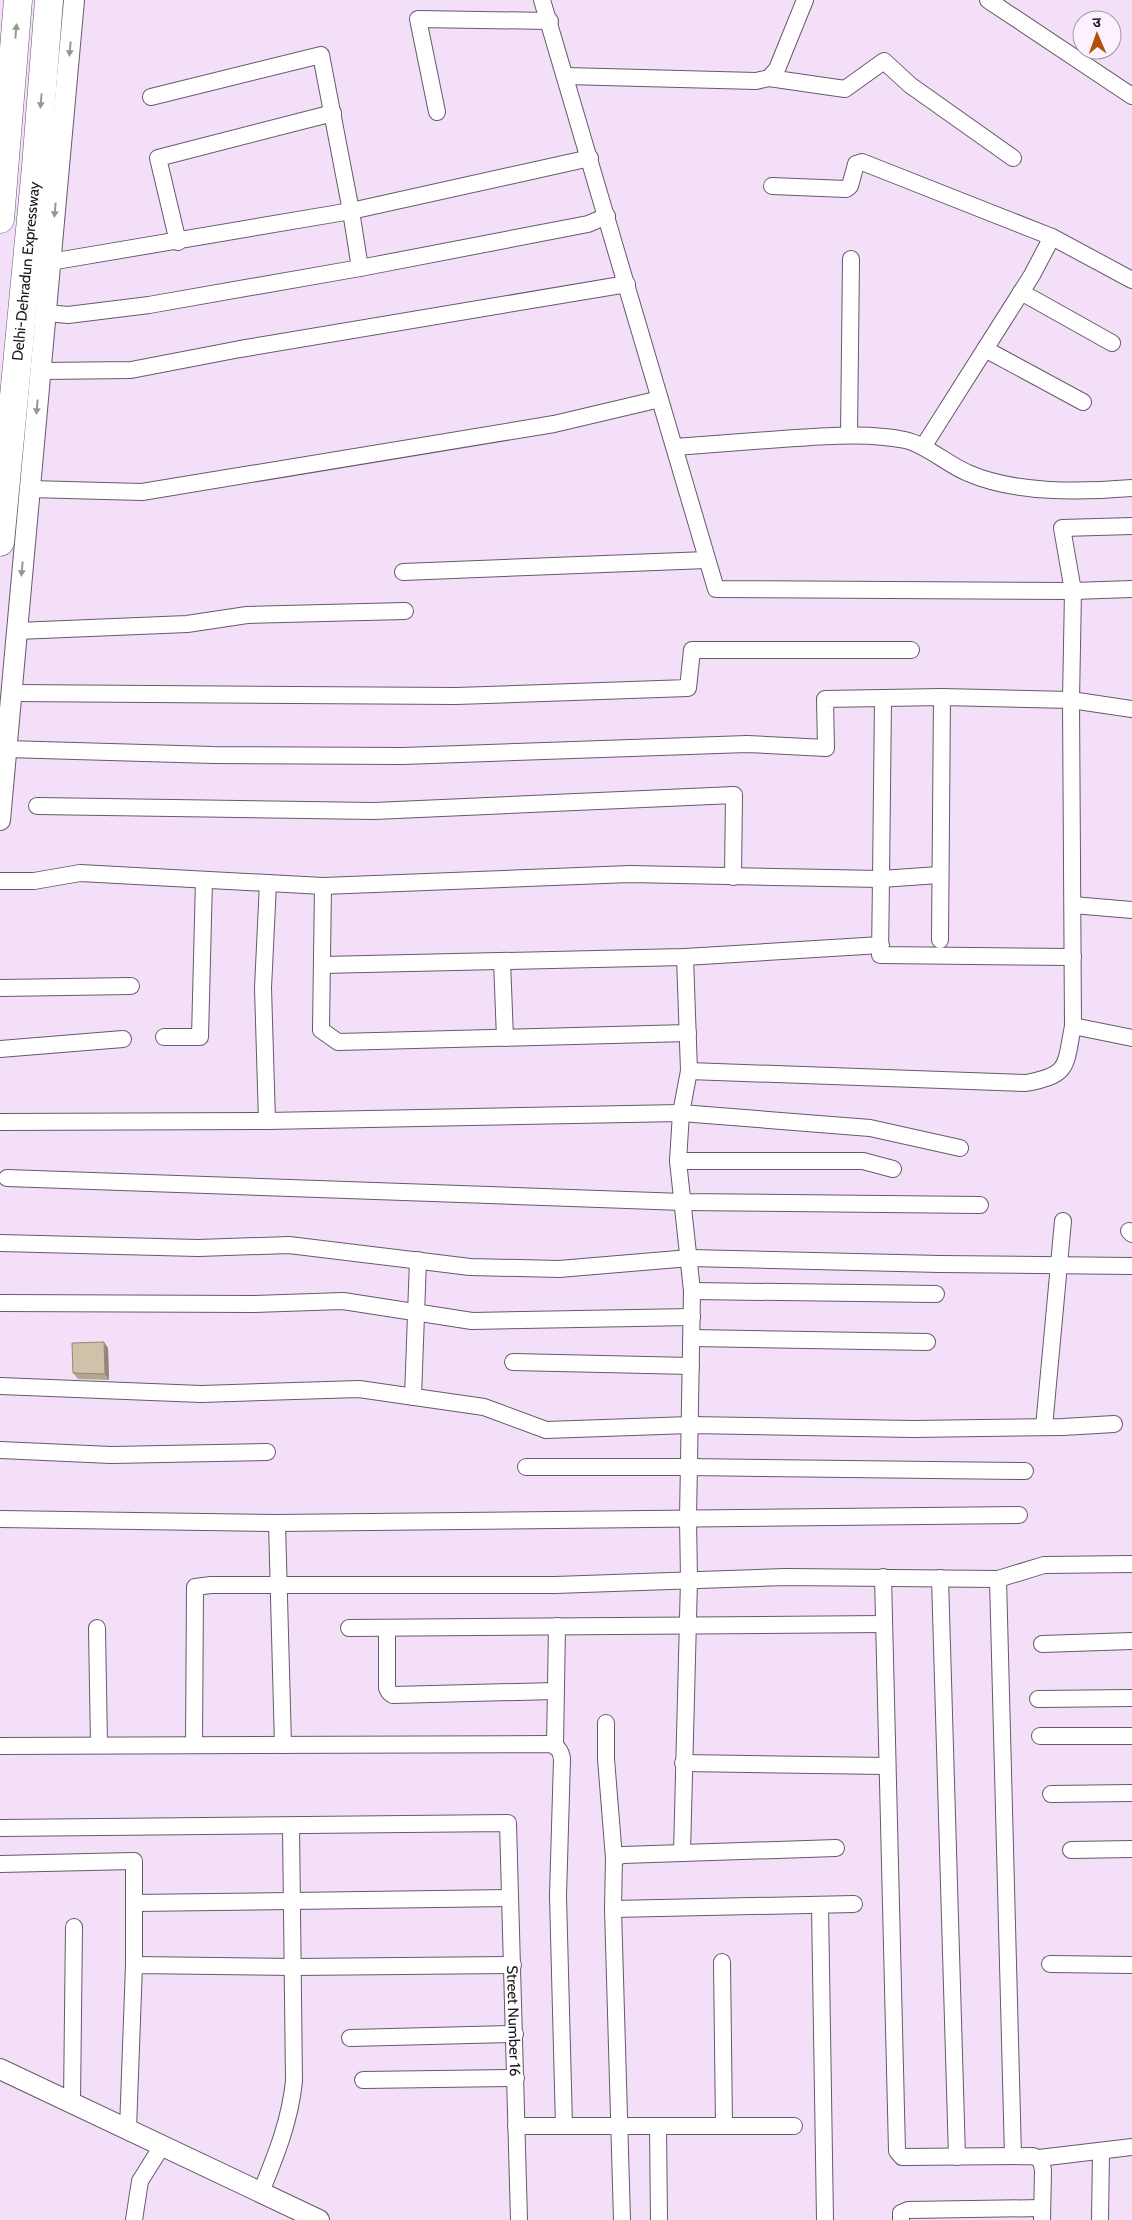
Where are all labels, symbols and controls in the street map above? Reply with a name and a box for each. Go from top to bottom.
north arrow [1072,10,1122,60]
text: उ [1092,13,1102,31]
one-way arrow [12,23,20,39]
one-way arrow [66,41,74,57]
one-way arrow [37,93,45,109]
street label: Delhi-Dehradun Expressway [8,180,44,362]
one-way arrow [51,203,59,219]
one-way arrow [33,399,41,415]
one-way arrow [18,561,26,577]
street label: Street Number 16 [503,1965,524,2077]

